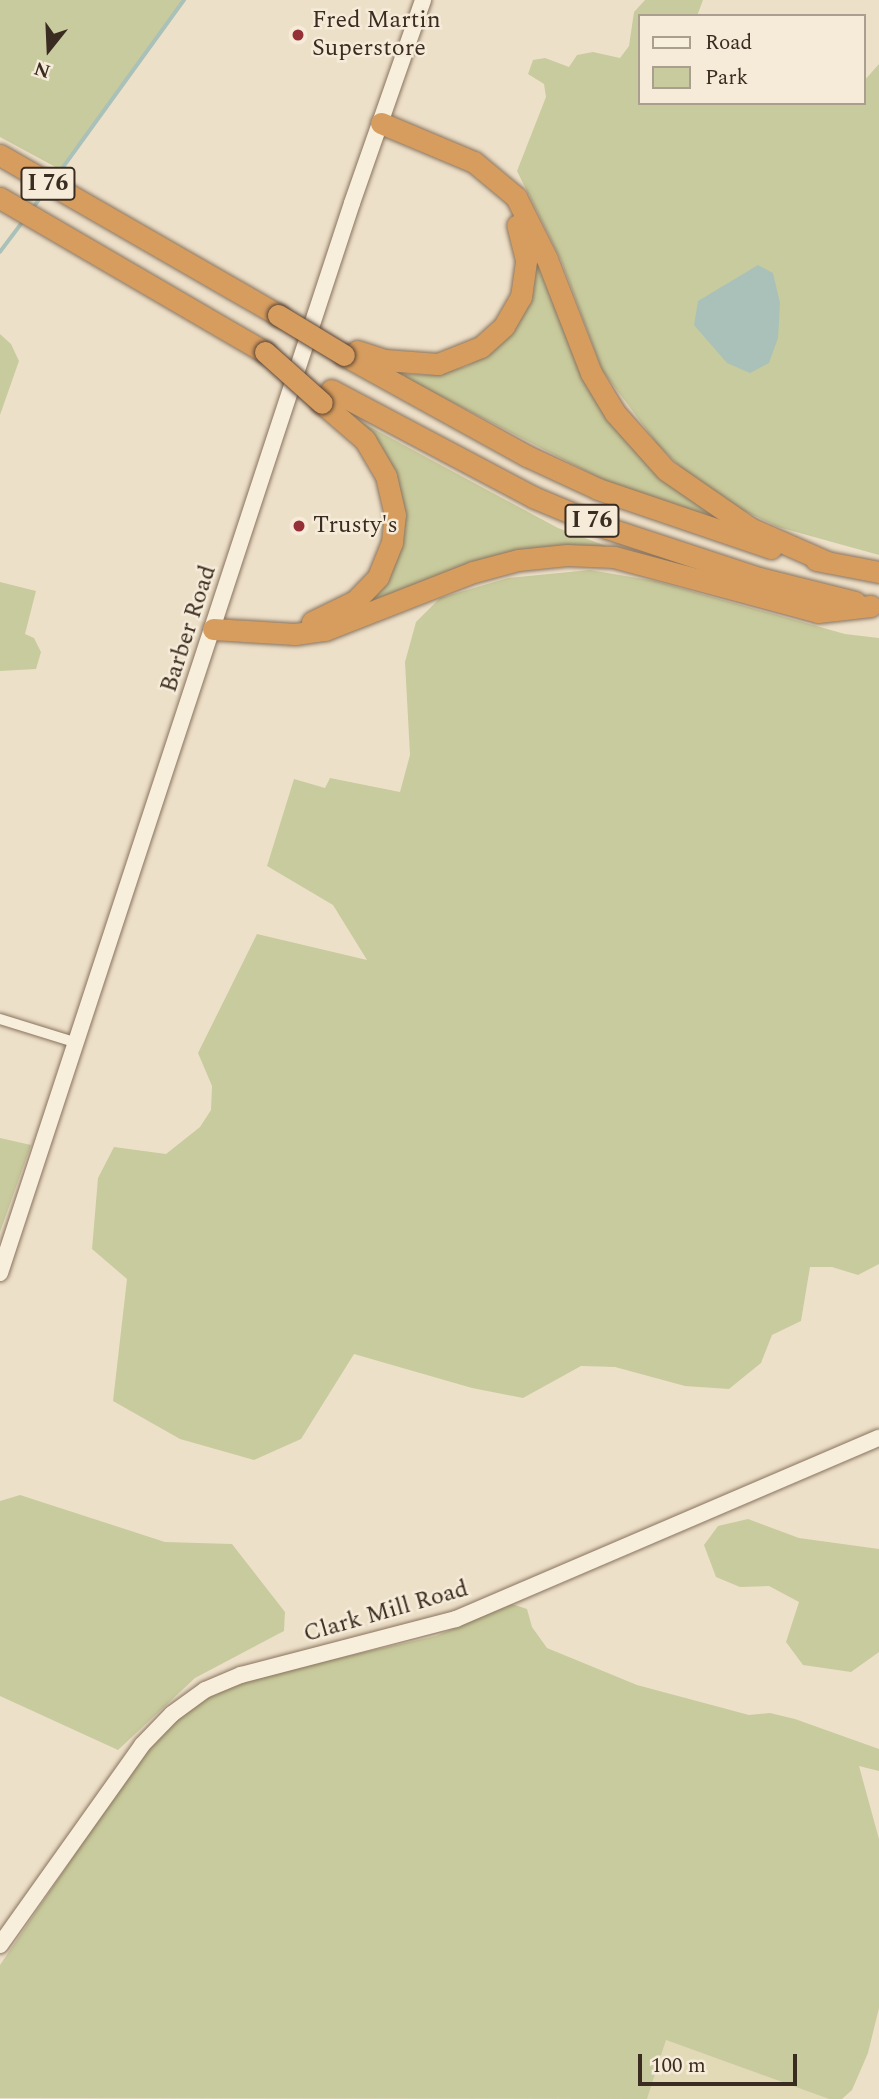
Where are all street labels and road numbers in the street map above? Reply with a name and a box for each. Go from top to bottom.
road number: I 76 [20,164,76,204]
road number: I 76 [564,502,620,540]
street label: Barber Road [155,562,223,696]
street label: Clark Mill Road [300,1575,472,1649]

